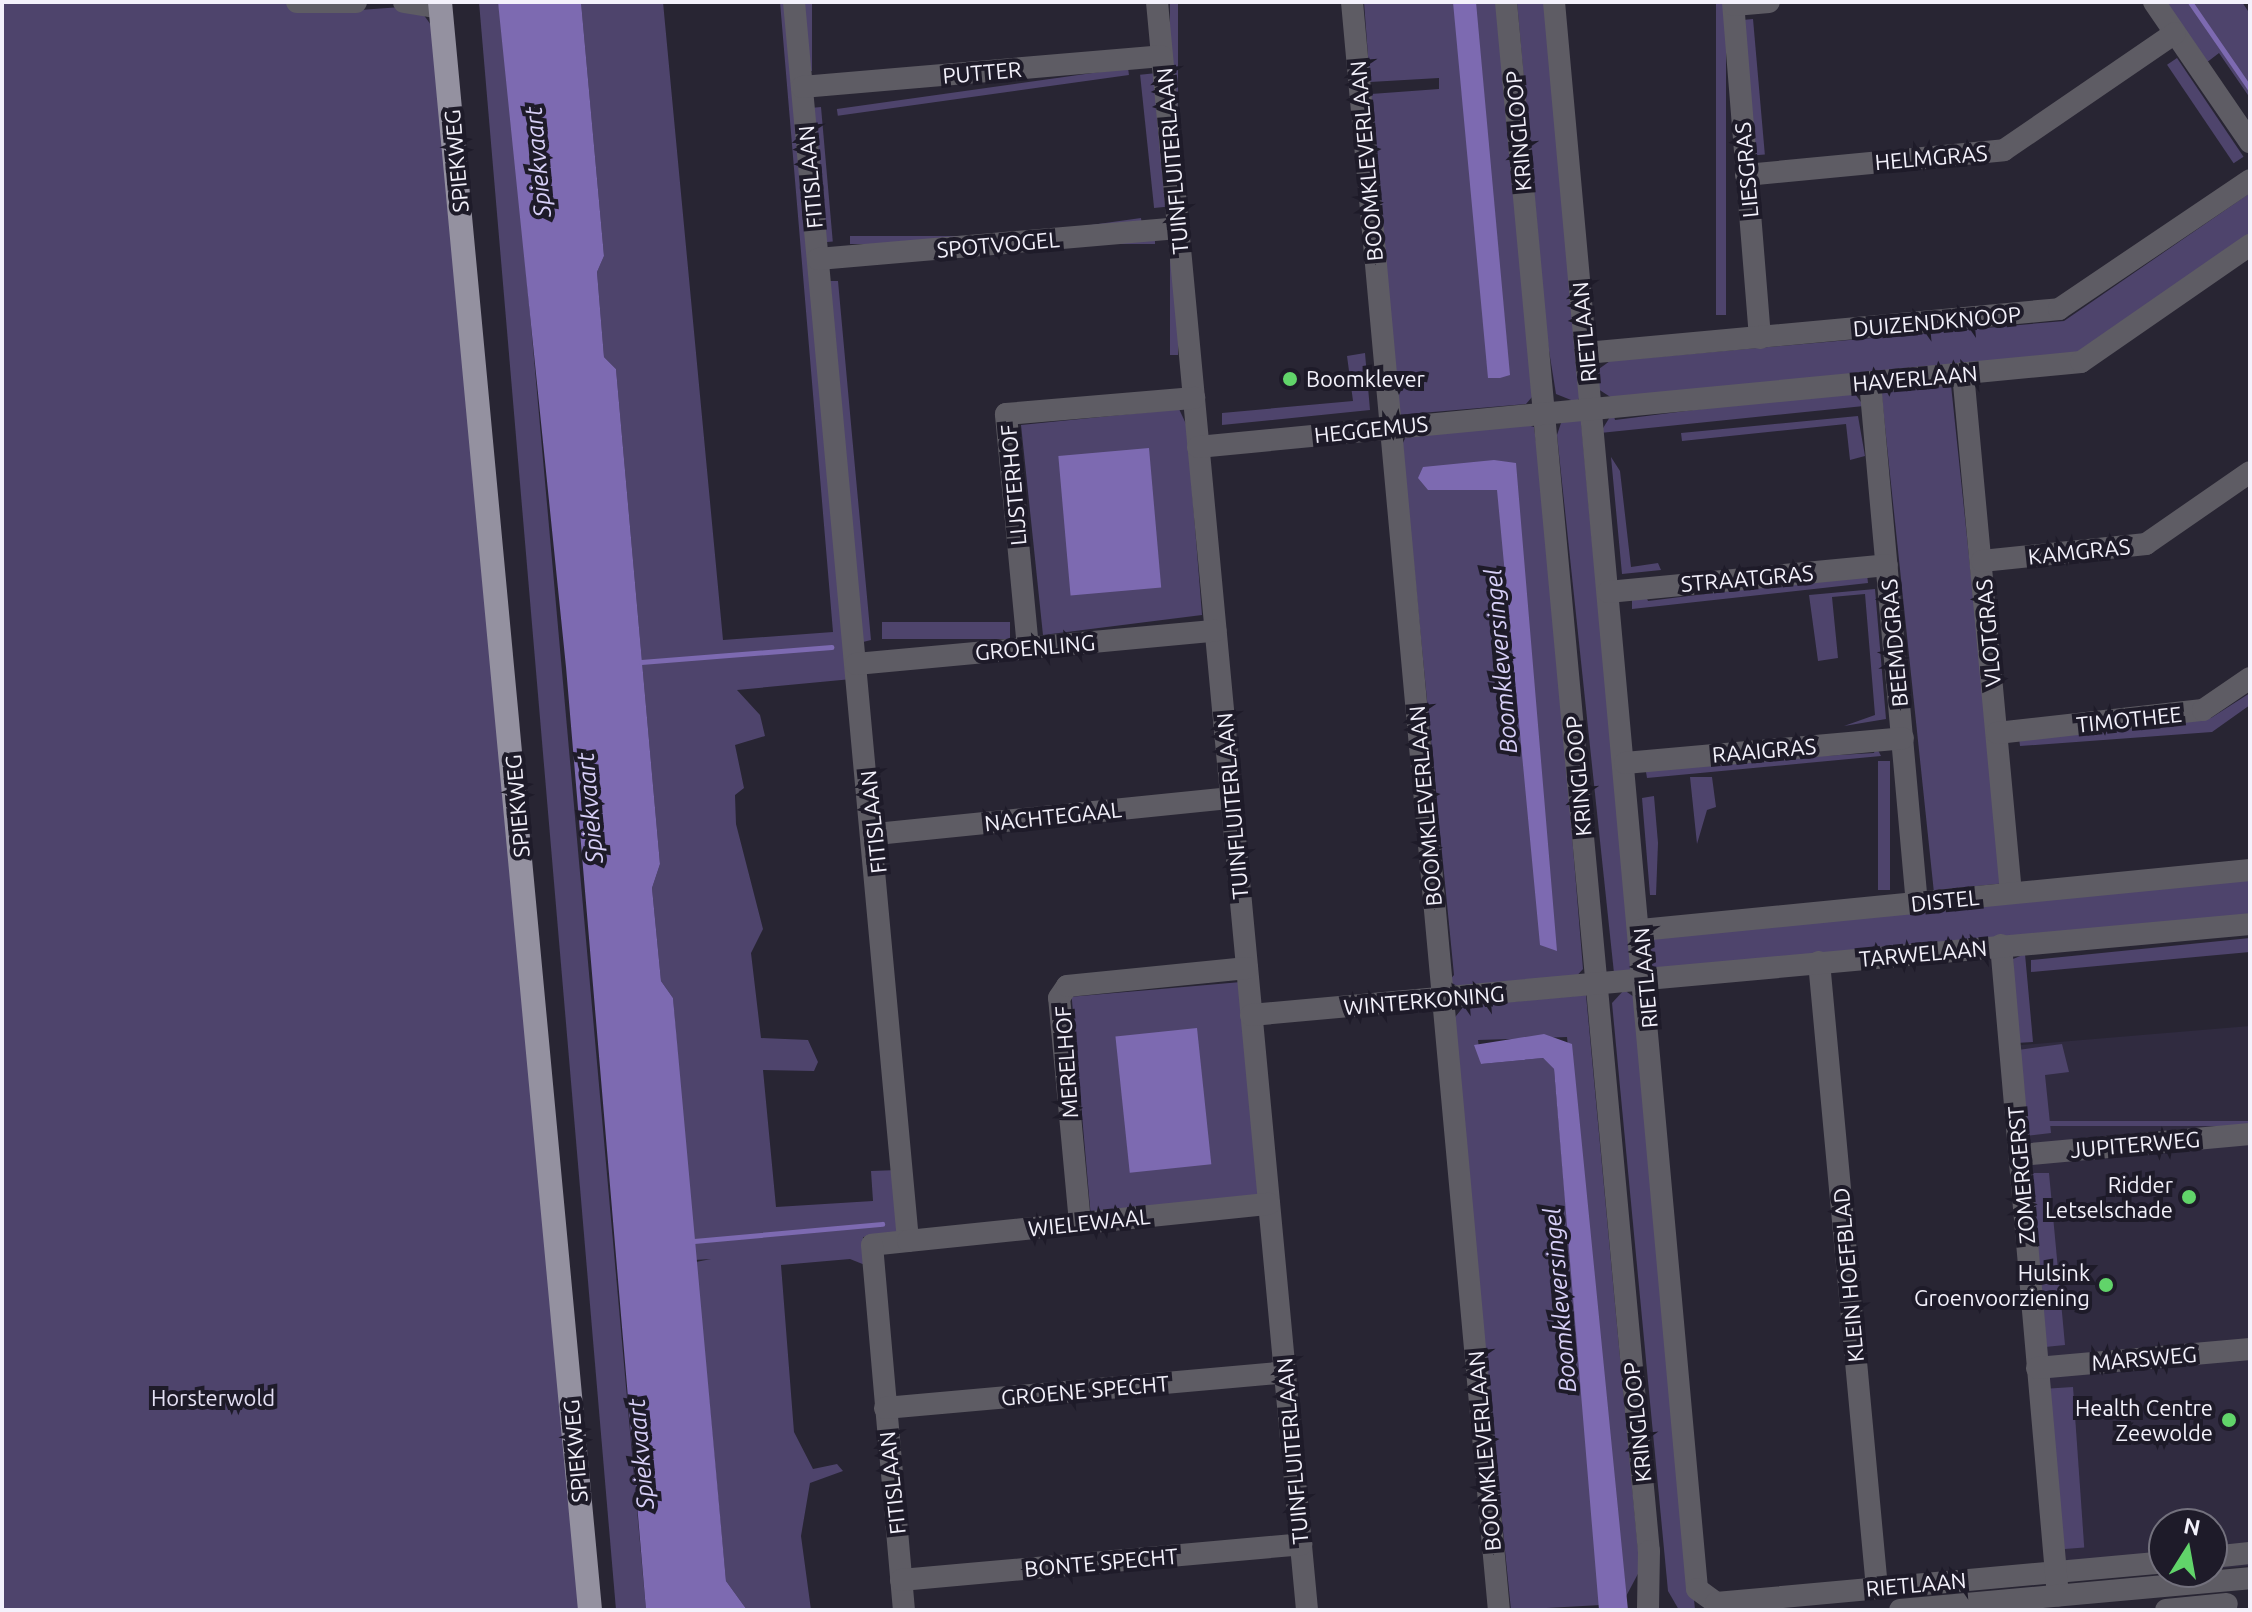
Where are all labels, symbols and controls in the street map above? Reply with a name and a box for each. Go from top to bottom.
street label: PUTTER [941,55,1023,89]
street label: BOOMKLEVERLAAN [1344,60,1388,262]
street label: TUINFLUITERLAAN [1151,67,1193,255]
street label: KRINGLOOP [1500,70,1536,192]
water label: Spiekvaart [519,105,557,219]
street label: SPIEKWEG [438,108,474,214]
street label: LIESGRAS [1729,121,1763,219]
street label: FITISLAAN [792,124,828,230]
street label: HELMGRAS [1874,139,1988,175]
street label: SPOTVOGEL [936,225,1060,263]
street label: RIETLAAN [1566,281,1602,383]
street label: DUIZENDKNOOP [1852,301,2022,341]
street label: HAVERLAAN [1851,359,1979,397]
place label: Boomklever [1306,366,1425,392]
marker: Boomklever [1281,370,1299,388]
street label: HEGGEMUS [1313,410,1429,448]
street label: LIJSTERHOF [995,423,1031,547]
street label: KAMGRAS [2027,533,2131,569]
street label: STRAATGRAS [1680,559,1814,597]
water label: Boomkleversingel [1479,567,1523,755]
street label: BEEMDGRAS [1875,578,1913,708]
street label: VLOTGRAS [1970,578,2006,688]
street label: GROENLING [974,629,1096,665]
street label: TIMOTHEE [2075,700,2183,738]
street label: BOOMKLEVERLAAN [1403,705,1447,907]
street label: TUINFLUITERLAAN [1211,712,1253,900]
street label: KRINGLOOP [1560,715,1596,837]
street label: RAAIGRAS [1711,732,1817,768]
water label: Spiekvaart [571,751,609,865]
street label: SPIEKWEG [499,753,535,859]
street label: FITISLAAN [854,769,892,875]
street label: NACHTEGAAL [983,796,1123,836]
street label: DISTEL [1910,883,1980,917]
street label: RIETLAAN [1627,927,1663,1029]
street label: TARWELAAN [1858,934,1988,972]
street label: WINTERKONING [1342,980,1506,1020]
street label: MERELHOF [1049,1005,1083,1119]
street label: ZOMERGERST [2002,1105,2040,1245]
street label: JUPITERWEG [2069,1125,2201,1163]
place label: Ridder Letselschade [2045,1171,2173,1222]
street label: KLEIN HOEFBLAD [1827,1187,1869,1363]
marker: Ridder Letselschade [2180,1188,2198,1206]
street label: WIELEWAAL [1027,1202,1151,1242]
water label: Boomkleversingel [1538,1206,1582,1394]
place label: Hulsink Groenvoorziening [1914,1259,2090,1310]
marker: Hulsink Groenvoorziening [2097,1276,2115,1294]
street label: MARSWEG [2090,1340,2198,1376]
street label: BOOMKLEVERLAAN [1462,1350,1506,1552]
street label: TUINFLUITERLAAN [1271,1357,1313,1545]
street label: KRINGLOOP [1618,1361,1656,1483]
street label: GROENE SPECHT [1000,1370,1170,1410]
park label: Horsterwold [151,1385,275,1411]
place label: Health Centre Zeewolde [2075,1394,2213,1446]
water label: Spiekvaart [622,1397,660,1511]
street label: SPIEKWEG [557,1398,593,1504]
marker: Health Centre Zeewolde [2220,1411,2238,1429]
street label: FITISLAAN [873,1430,911,1536]
north arrow [2148,1508,2228,1588]
text: N [2182,1512,2203,1540]
street label: BONTE SPECHT [1023,1542,1179,1582]
street label: RIETLAAN [1865,1566,1967,1602]

